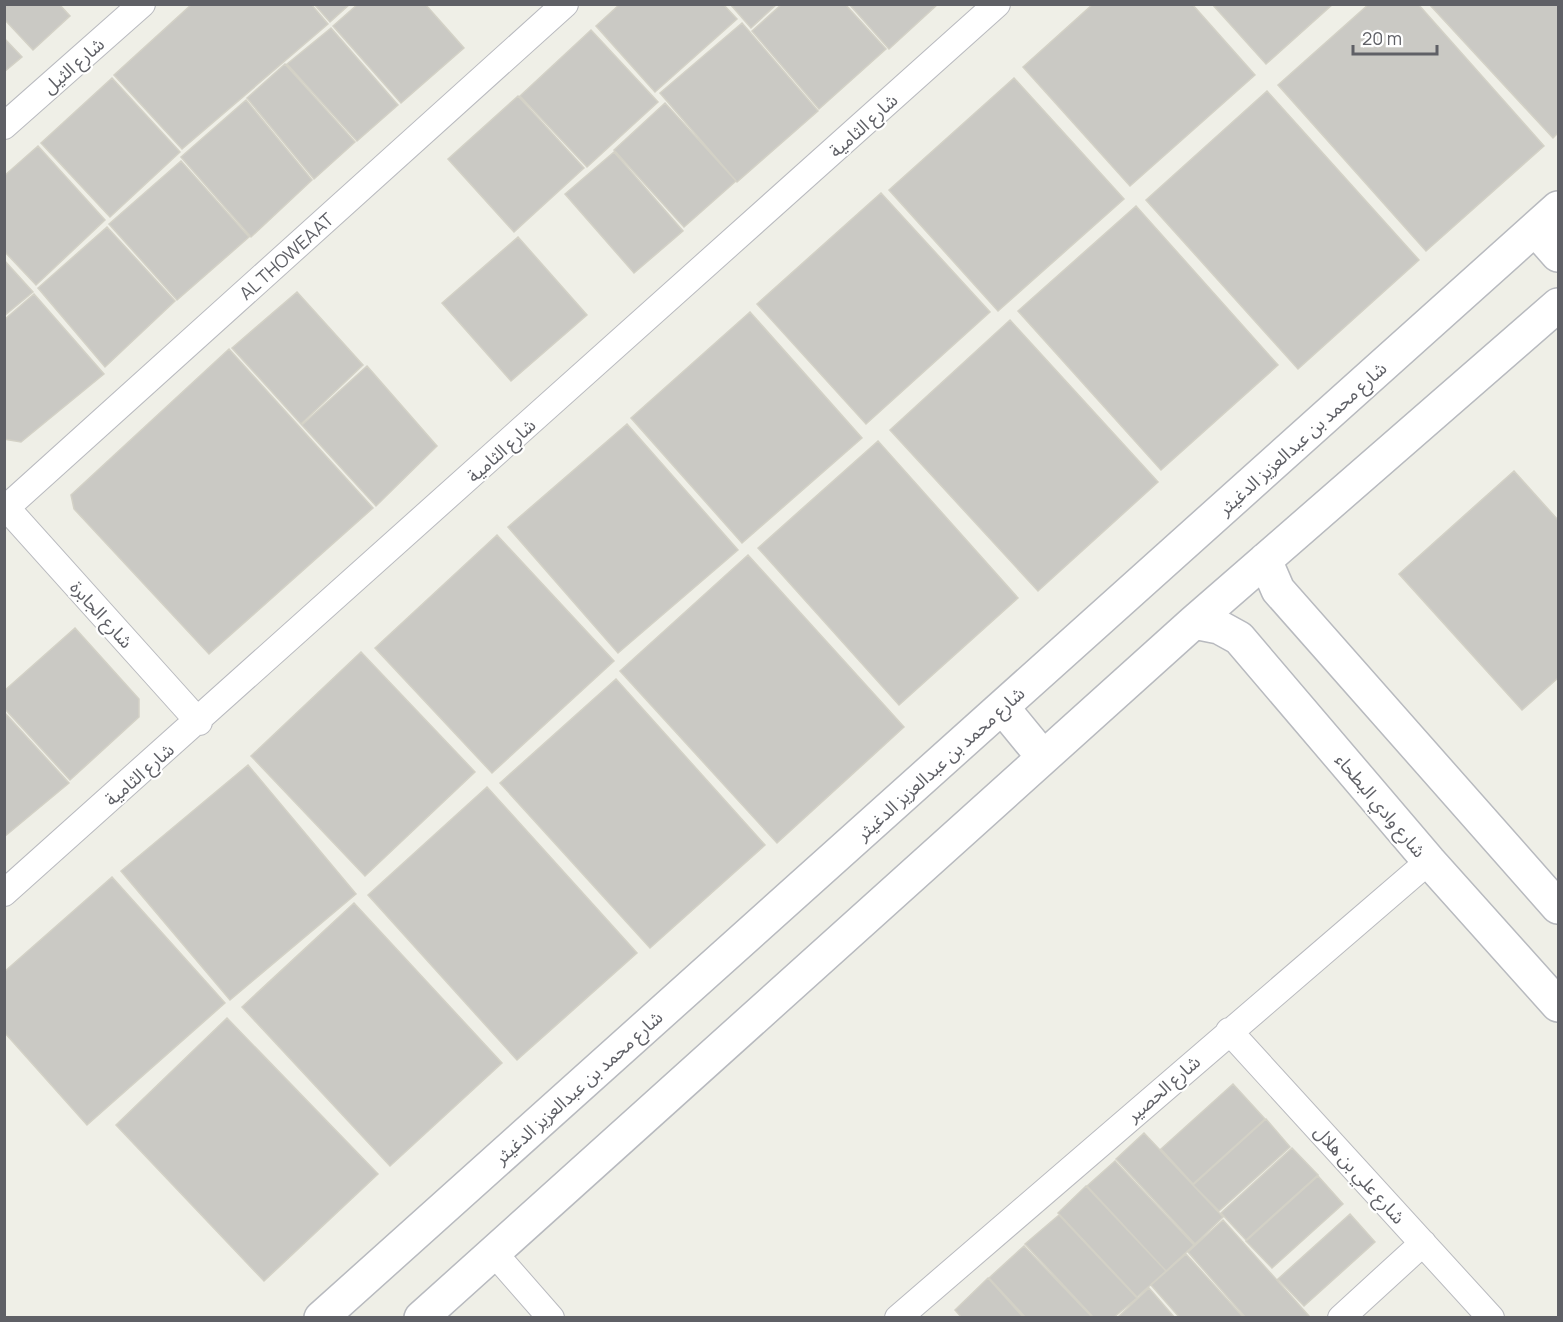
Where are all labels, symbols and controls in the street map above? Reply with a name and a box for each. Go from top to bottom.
scale bar [1353,18,1437,56]
text: 20 m [1362,26,1402,50]
street label: شارع الثيل [37,32,111,101]
street label: شارع الثامية [824,88,904,164]
street label: AL THOWEAAT [234,207,338,305]
street label: شارع محمد بن عبدالعزيز الدغيثر [1212,356,1393,523]
street label: شارع الثامية [462,413,542,489]
street label: شارع الجابرة [63,575,139,655]
street label: شارع محمد بن عبدالعزيز الدغيثر [850,681,1031,848]
street label: شارع الثامية [99,737,181,813]
street label: شارع وادي البطحاء [1328,748,1432,864]
street label: شارع محمد بن عبدالعزيز الدغيثر [488,1005,669,1172]
street label: شارع الحصير [1120,1049,1207,1130]
street label: شارع علي بن هلال [1307,1119,1411,1231]

